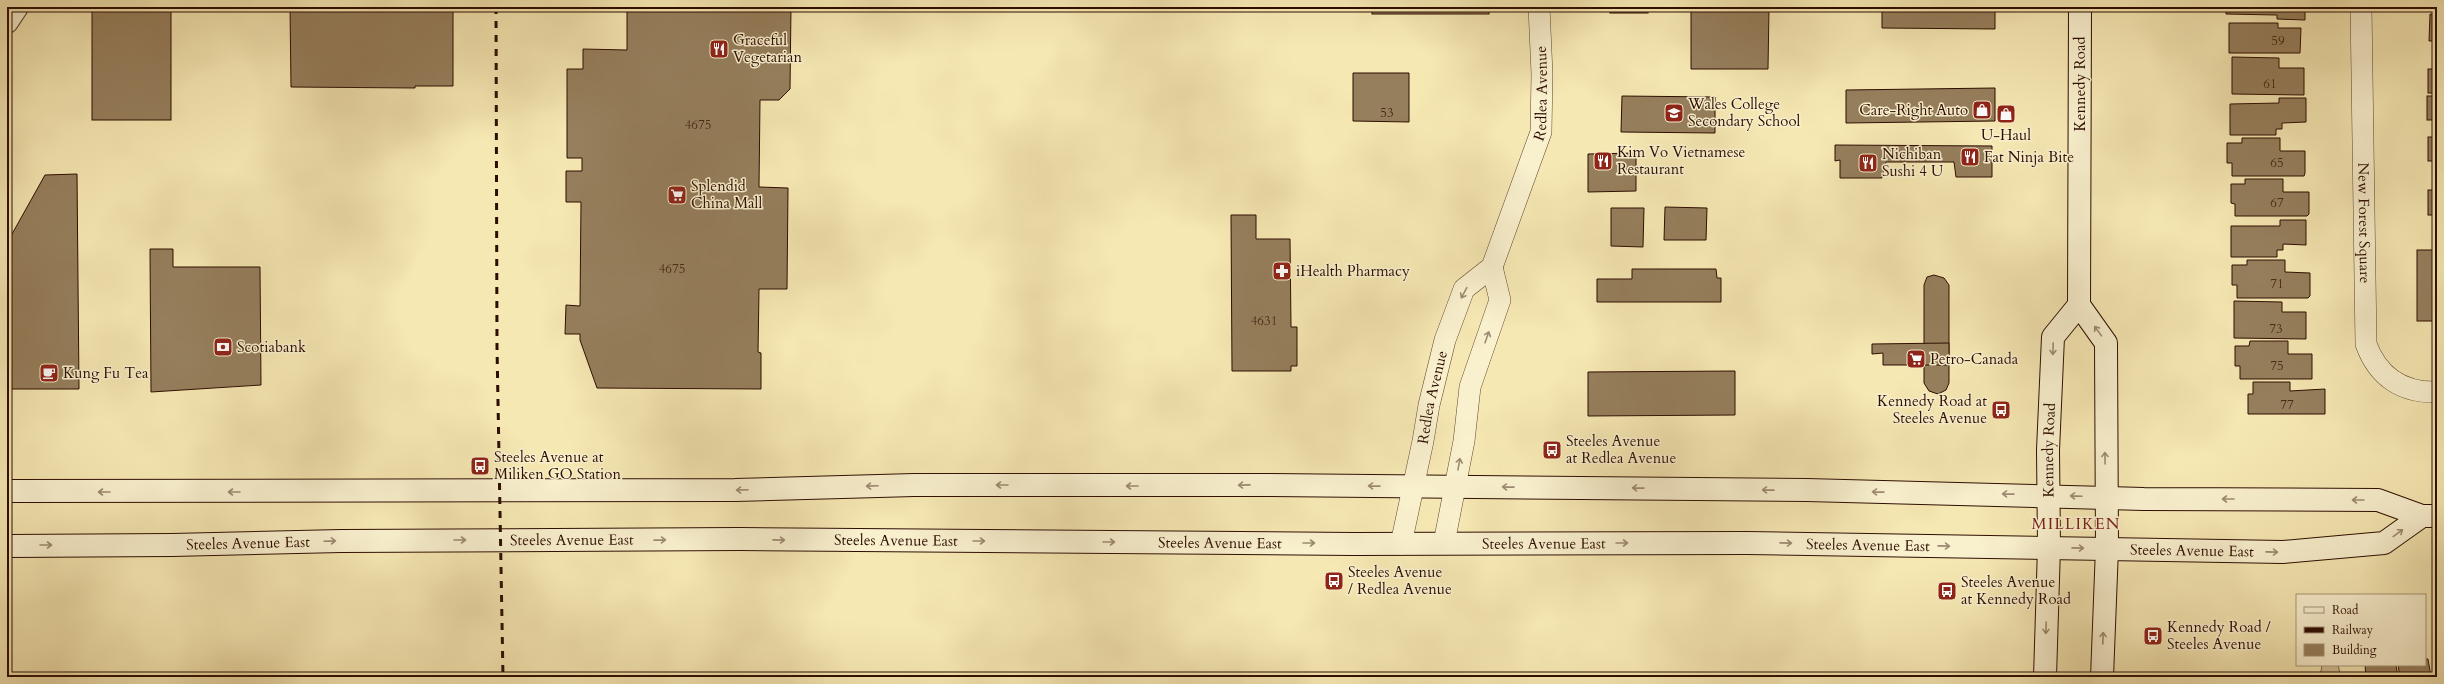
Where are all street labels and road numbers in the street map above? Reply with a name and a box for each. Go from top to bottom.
street label: Kennedy Road [2070,37,2090,131]
street label: Redlea Avenue [1529,45,1552,144]
street label: New Forest Square [2353,162,2375,284]
street label: Redlea Avenue [1413,348,1452,445]
street label: Kennedy Road [2038,402,2060,498]
street label: Steeles Avenue East [510,530,634,550]
street label: Steeles Avenue East [834,530,958,551]
street label: Steeles Avenue East [186,532,310,555]
street label: Steeles Avenue East [1158,532,1282,553]
street label: Steeles Avenue East [1482,533,1606,554]
street label: Steeles Avenue East [1806,534,1930,556]
street label: Steeles Avenue East [2130,539,2254,562]

